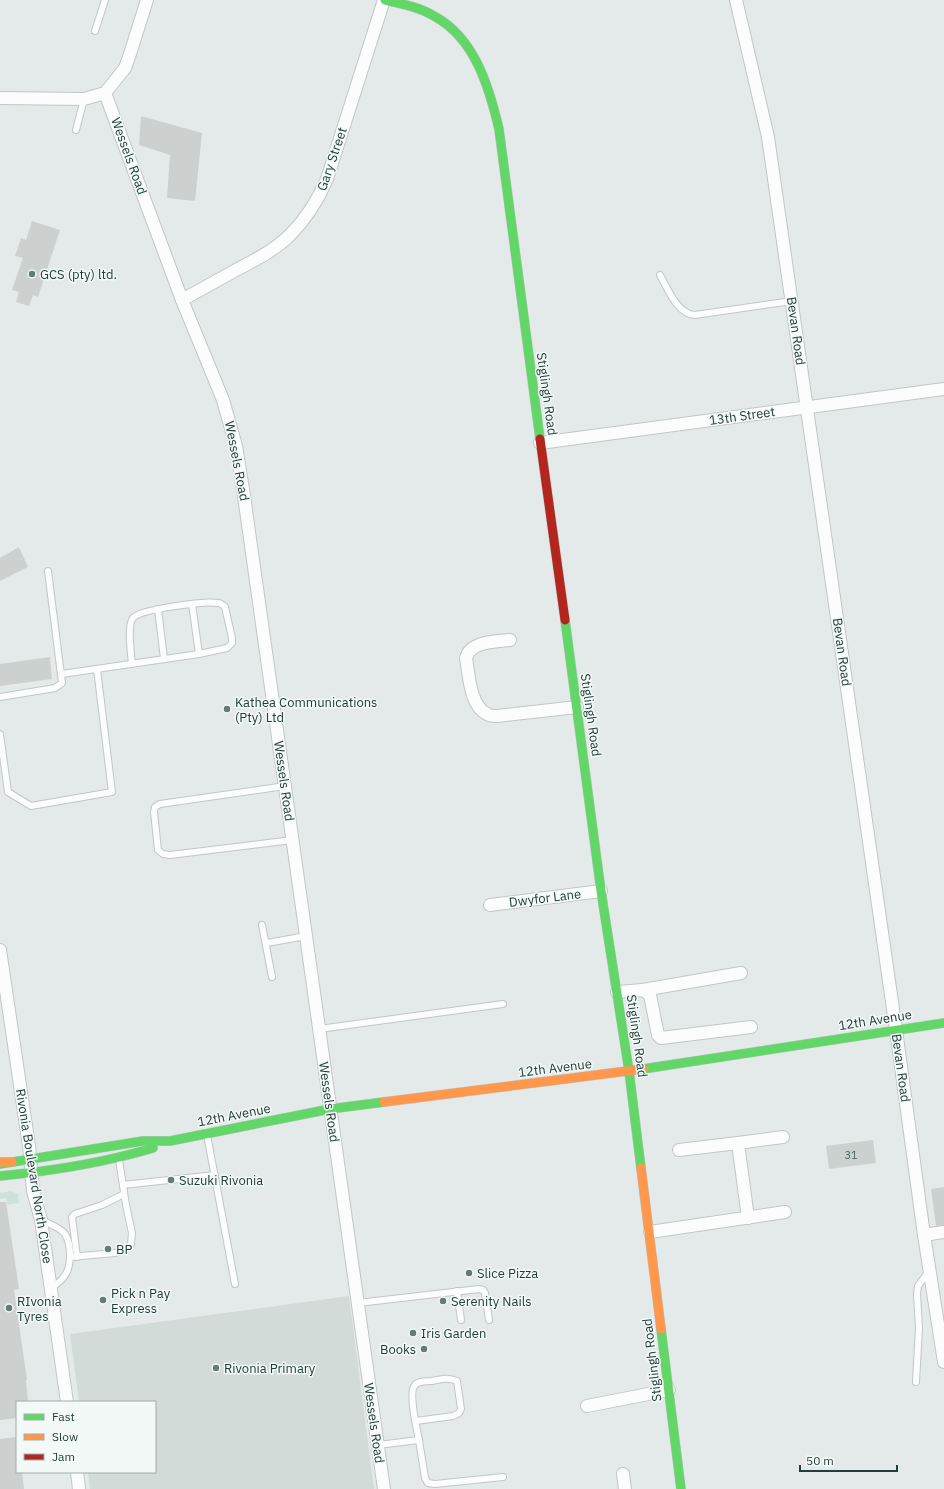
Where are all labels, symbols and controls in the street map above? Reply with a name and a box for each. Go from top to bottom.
street label: Wessels Road [107,115,151,197]
street label: Gary Street [313,125,351,193]
place label: GCS (pty) ltd. [40,266,117,283]
marker: GCS (pty) ltd. [27,269,37,279]
street label: Bevan Road [783,296,809,366]
street label: Stiglingh Road [533,351,561,437]
street label: 13th Street [708,403,776,429]
street label: Wessels Road [221,420,253,502]
street label: Bevan Road [829,617,855,687]
street label: Stiglingh Road [577,672,605,758]
place label: Kathea Communications (Pty) Ltd [235,694,377,726]
marker: Kathea Communications (Pty) Ltd [222,704,232,714]
street label: Wessels Road [270,740,298,822]
street label: Dwyfor Lane [508,885,582,911]
street label: Stiglingh Road [623,993,651,1079]
street label: 12th Avenue [837,1006,913,1034]
street label: Bevan Road [888,1033,914,1103]
street label: 12th Avenue [517,1055,593,1081]
street label: Wessels Road [315,1061,343,1143]
street label: Rivonia Boulevard North Close [12,1087,56,1265]
street label: 12th Avenue [196,1100,272,1130]
house number: 31 [844,1148,858,1162]
place label: Suzuki Rivonia [179,1172,263,1189]
marker: Suzuki Rivonia [166,1175,176,1185]
place label: BP [116,1241,132,1258]
marker: BP [103,1244,113,1254]
place label: Slice Pizza [477,1265,538,1282]
marker: Slice Pizza [464,1268,474,1278]
place label: Pick n Pay Express [111,1285,171,1317]
place label: RIvonia Tyres [17,1293,62,1325]
place label: Serenity Nails [451,1293,532,1310]
marker: Pick n Pay Express [98,1295,108,1305]
marker: Serenity Nails [438,1296,448,1306]
marker: RIvonia Tyres [4,1303,14,1313]
street label: Stiglingh Road [638,1317,666,1403]
place label: Iris Garden [421,1325,486,1342]
marker: Iris Garden [408,1328,418,1338]
place label: Books [380,1341,416,1358]
marker: Books [419,1344,429,1354]
place label: Rivonia Primary [224,1360,316,1377]
marker: Rivonia Primary [211,1363,221,1373]
street label: Wessels Road [360,1382,388,1464]
legend [16,1401,156,1473]
text: Fast [52,1409,75,1424]
text: Slow [52,1429,78,1444]
scale bar [800,1447,897,1473]
text: Jam [52,1449,75,1464]
text: 50 m [806,1453,834,1468]

